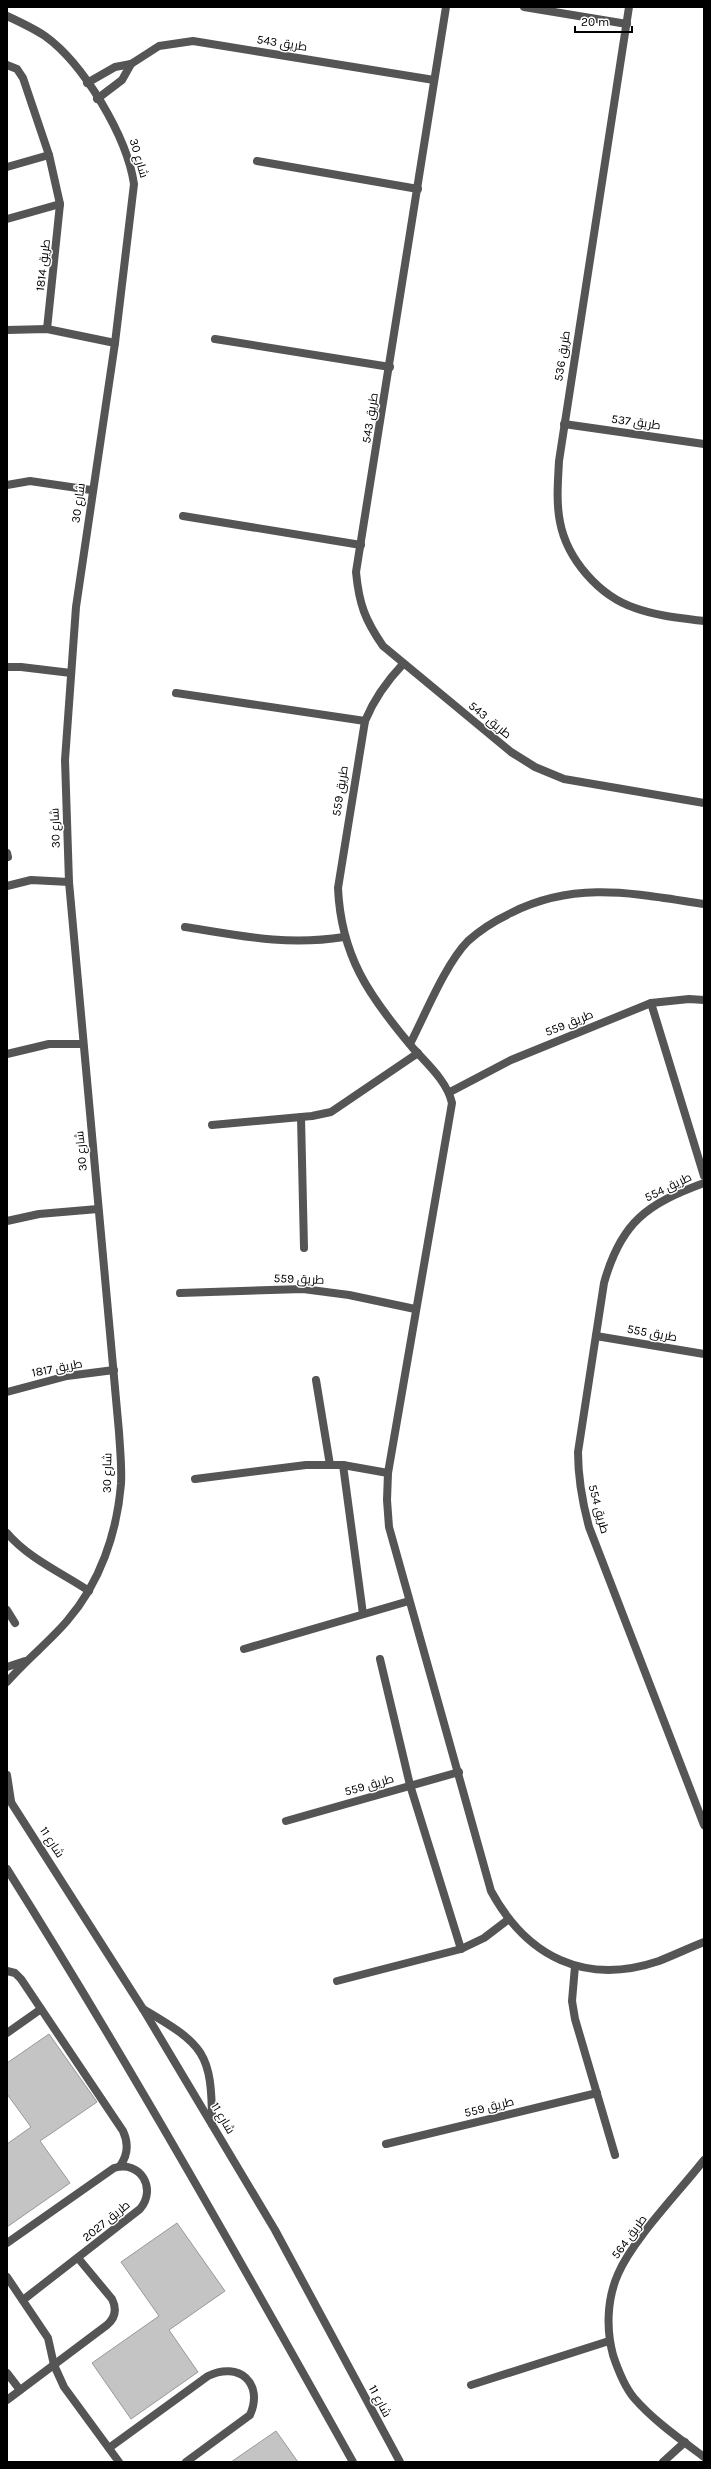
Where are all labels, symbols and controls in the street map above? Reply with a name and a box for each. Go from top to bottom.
scale bar [575,8,632,34]
text: 20 m [581,15,609,29]
street label: طريق 543 [256,32,308,54]
street label: شارع 30 [126,137,151,180]
street label: طريق 1814 [33,238,53,292]
street label: طريق 536 [551,330,573,382]
street label: طريق 543 [359,392,381,444]
street label: طريق 537 [610,412,662,432]
street label: شارع 30 [68,482,89,524]
street label: طريق 543 [466,699,514,741]
street label: طريق 559 [329,765,351,817]
street label: شارع 30 [47,808,64,848]
street label: طريق 559 [543,1007,595,1039]
street label: شارع 30 [72,1130,91,1172]
street label: طريق 554 [642,1170,694,1204]
street label: طريق 559 [273,1271,325,1287]
street label: طريق 555 [626,1322,678,1344]
street label: طريق 1817 [31,1356,84,1380]
street label: شارع 30 [100,1453,115,1493]
street label: طريق 554 [586,1483,612,1535]
street label: طريق 559 [343,1771,395,1799]
street label: شارع 11 [36,1824,67,1861]
street label: طريق 559 [463,2094,515,2120]
street label: شارع 11 [207,2100,238,2137]
street label: طريق 2027 [79,2198,133,2244]
street label: طريق 564 [608,2212,650,2262]
street label: شارع 11 [365,2383,394,2420]

